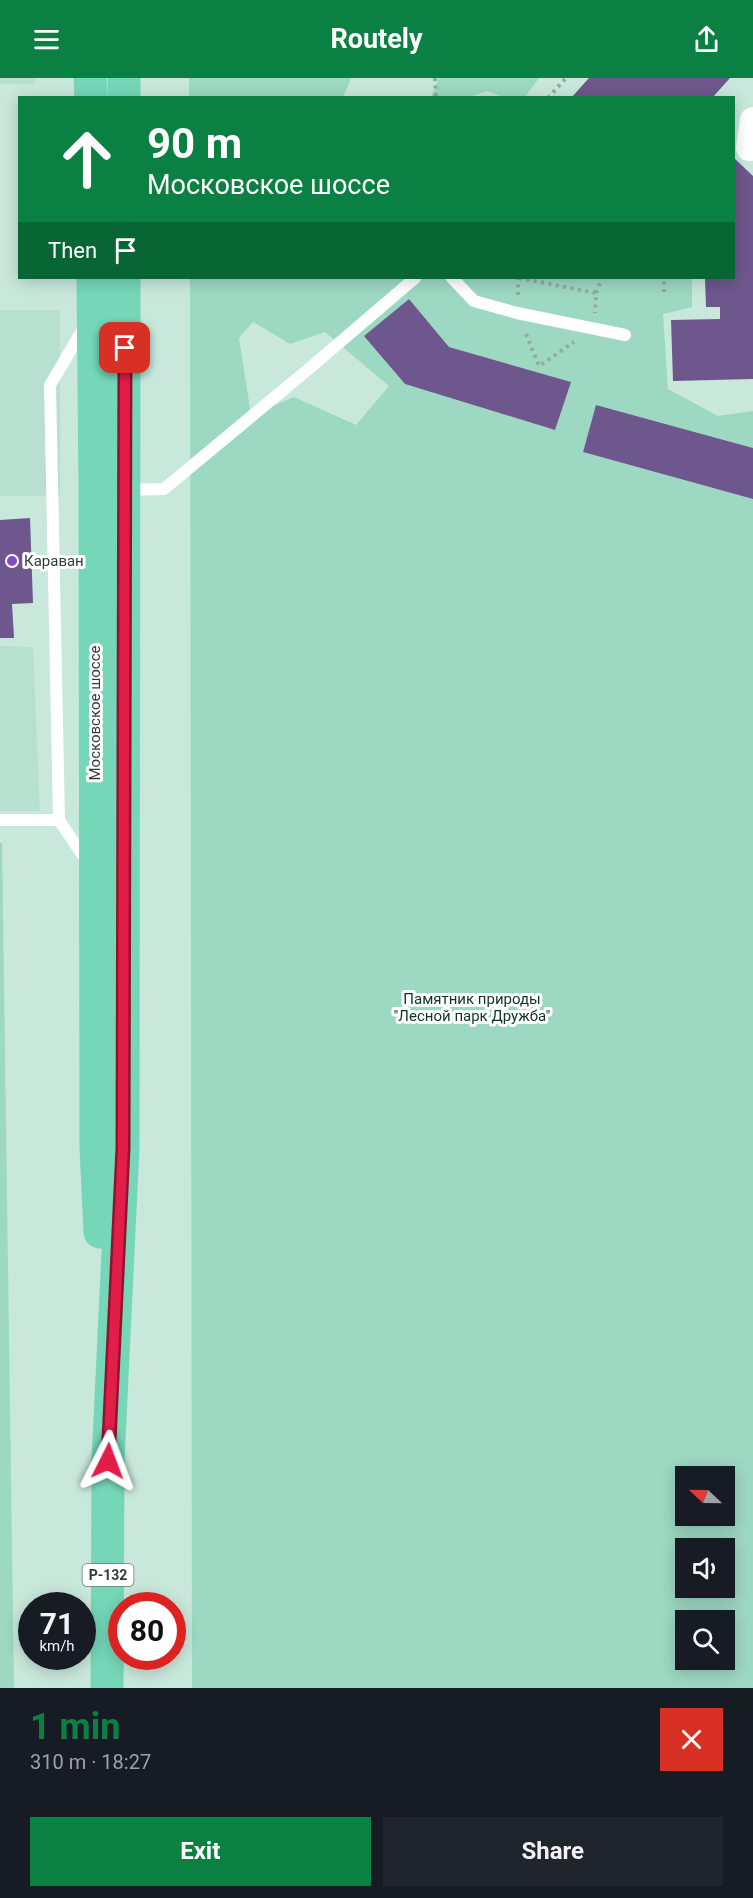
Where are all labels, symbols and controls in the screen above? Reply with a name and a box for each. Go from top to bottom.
icon: menu [30,23,63,56]
text: Routely [330,23,423,55]
icon: share [690,23,723,56]
text: 90 m [147,119,242,168]
icon: ahead [48,120,126,198]
text: Московское шоссе [147,169,390,201]
icon: arrive [109,234,142,267]
text: Then [48,238,97,263]
pin [99,322,150,373]
icon: arrive [108,331,141,364]
place label: Караван [24,552,84,570]
marker: Караван [5,554,19,568]
street label: Московское шоссе [86,645,104,780]
park label: Памятник природы "Лесной парк Дружба" [394,990,551,1025]
position arrow [76,1429,140,1493]
north arrow [675,1466,735,1526]
map controls [675,1466,735,1670]
button: sound [675,1538,735,1598]
road number: Р-132 [82,1564,134,1586]
speed limit sign: 80 [108,1592,186,1670]
text: 71 [40,1606,74,1641]
button: search [675,1610,735,1670]
text: km/h [39,1637,75,1655]
text: 1 min [30,1706,121,1748]
button: close [660,1708,723,1771]
text: 310 m · 18:27 [30,1750,151,1774]
button: Exit [30,1817,371,1886]
button: Share [383,1817,723,1886]

